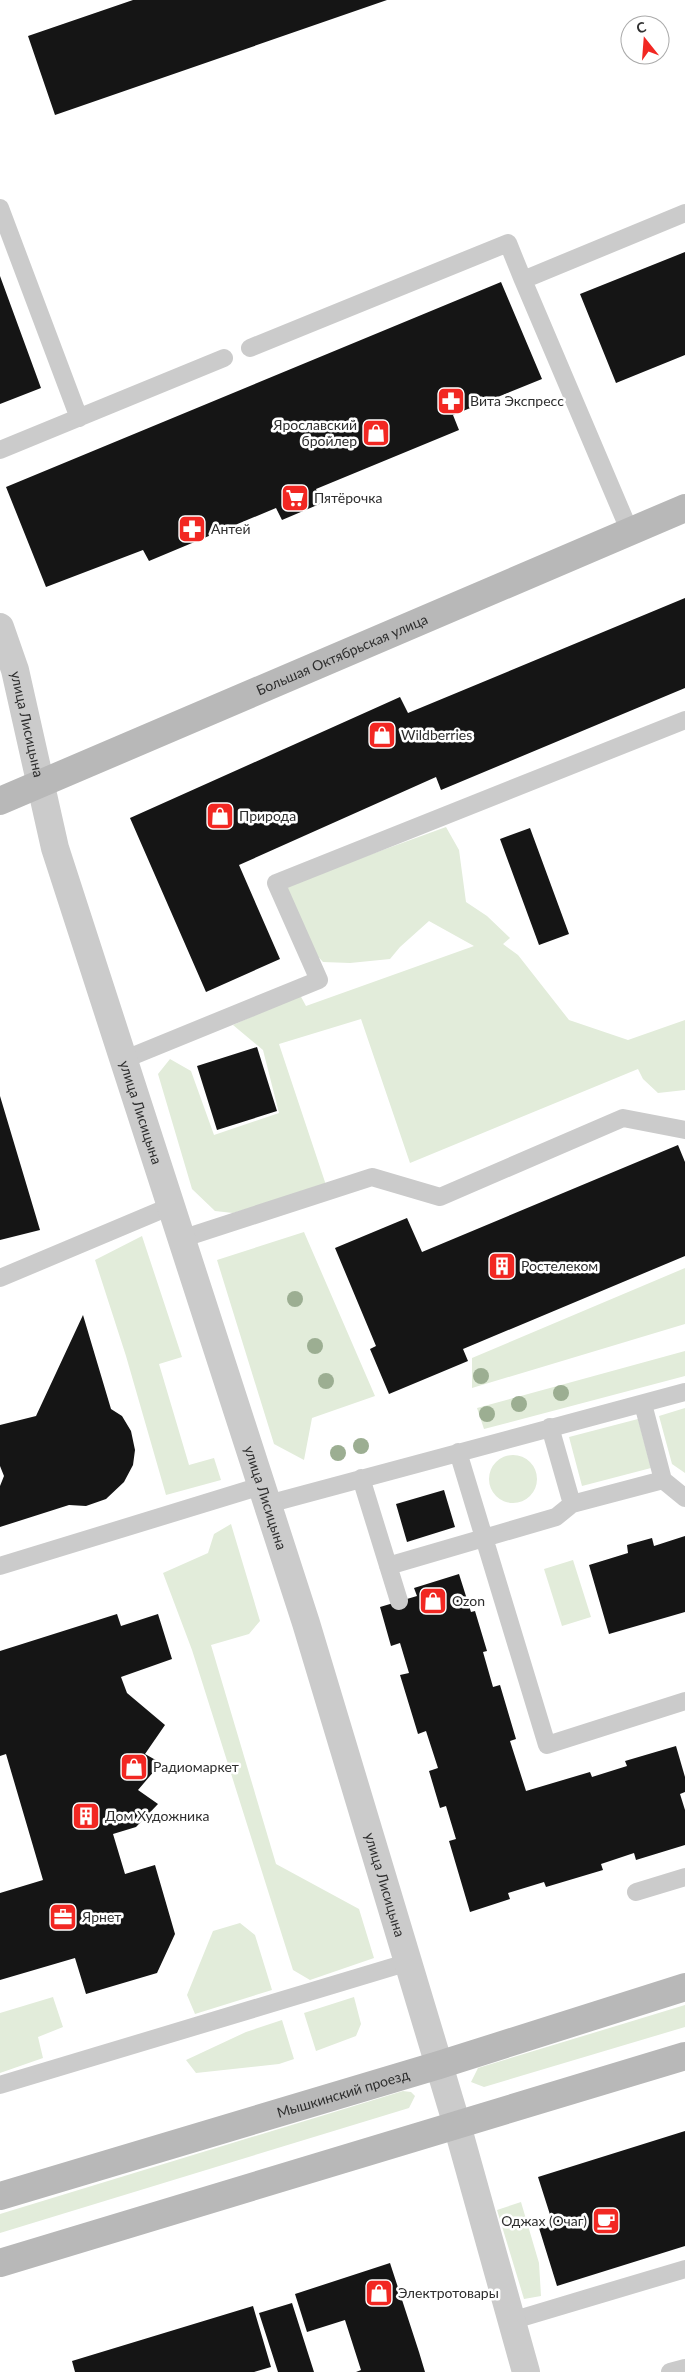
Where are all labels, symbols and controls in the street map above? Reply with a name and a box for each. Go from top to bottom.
north arrow [620,15,670,65]
text: С [634,17,649,37]
pharmacy icon: Вита Экспресс [436,386,466,416]
place label: Вита Экспресс [470,392,564,409]
place label: Ярославский бройлер [272,416,357,449]
shop icon: Ярославский бройлер [361,418,391,448]
supermarket icon: Пятёрочка [280,483,310,513]
place label: Пятёрочка [314,489,382,506]
pharmacy icon: Антей [177,514,207,544]
place label: Антей [211,520,251,537]
street label: Большая Октябрьская улица [254,610,430,698]
street label: улица Лисицына [7,669,48,779]
shop icon: Wildberries [367,720,397,750]
place label: Wildberries [401,726,472,743]
shop icon: Природа [205,801,235,831]
place label: Природа [239,807,296,824]
street label: улица Лисицына [116,1058,166,1166]
building icon: Ростелеком [487,1251,517,1281]
place label: Ростелеком [521,1257,598,1274]
street label: улица Лисицына [241,1444,291,1552]
shop icon: Ozon [418,1586,448,1616]
place label: Ozon [452,1592,485,1609]
shop icon: Радиомаркет [119,1752,149,1782]
place label: Радиомаркет [153,1758,239,1775]
building icon: Дом Художника [71,1801,101,1831]
place label: Дом Художника [105,1807,209,1824]
street label: улица Лисицына [362,1830,409,1939]
office icon: Ярнет [48,1902,78,1932]
place label: Ярнет [81,1908,121,1925]
street label: Мышкинский проезд [275,2065,411,2121]
cafe icon: Оджах (Очаг) [591,2206,621,2236]
place label: Оджах (Очаг) [501,2212,587,2229]
shop icon: Электротовары [364,2278,394,2308]
place label: Электротовары [398,2284,499,2301]

